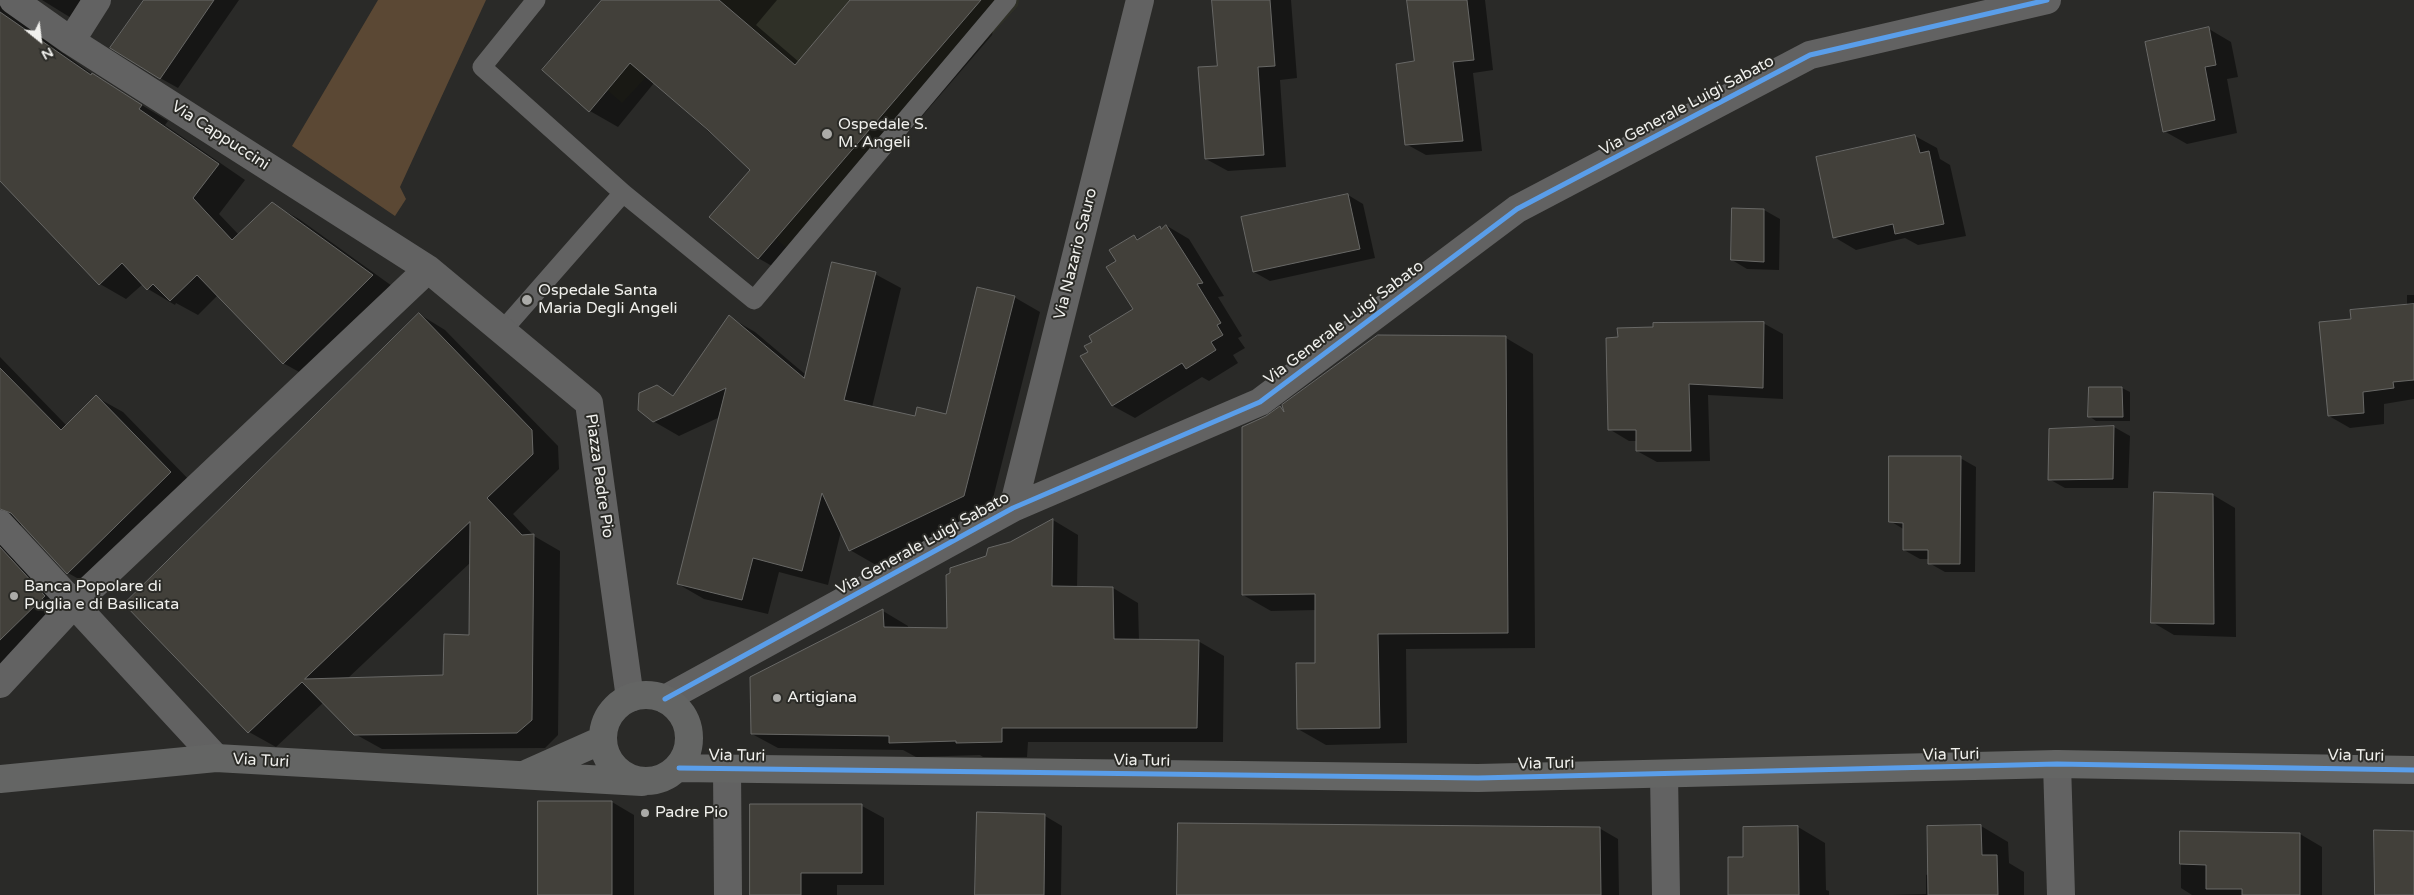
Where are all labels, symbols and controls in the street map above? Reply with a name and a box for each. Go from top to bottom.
north arrow [15,15,65,65]
text: N [38,43,57,64]
street label: Via Generale Luigi Sabato [1596,52,1778,160]
street label: Via Cappuccini [167,97,273,175]
place label: Ospedale S. M. Angeli [838,115,928,153]
marker: Ospedale S. M. Angeli [820,127,834,141]
street label: Via Nazario Sauro [1050,186,1102,322]
street label: Via Generale Luigi Sabato [1260,257,1428,389]
place label: Ospedale Santa Maria Degli Angeli [538,281,677,319]
marker: Ospedale Santa Maria Degli Angeli [520,293,534,307]
street label: Piazza Padre Pio [581,412,617,540]
street label: Via Generale Luigi Sabato [833,488,1013,600]
place label: Banca Popolare di Puglia e di Basilicata [24,577,179,615]
marker: Banca Popolare di Puglia e di Basilicata [8,590,20,602]
place label: Artigiana [787,688,857,708]
marker: Artigiana [771,692,783,704]
street label: Via Turi [1922,745,1980,765]
street label: Via Turi [708,746,766,766]
street label: Via Turi [2327,746,2385,766]
street label: Via Turi [232,750,290,772]
street label: Via Turi [1113,751,1171,771]
street label: Via Turi [1517,754,1575,774]
place label: Padre Pio [655,803,728,823]
marker: Padre Pio [639,807,651,819]

